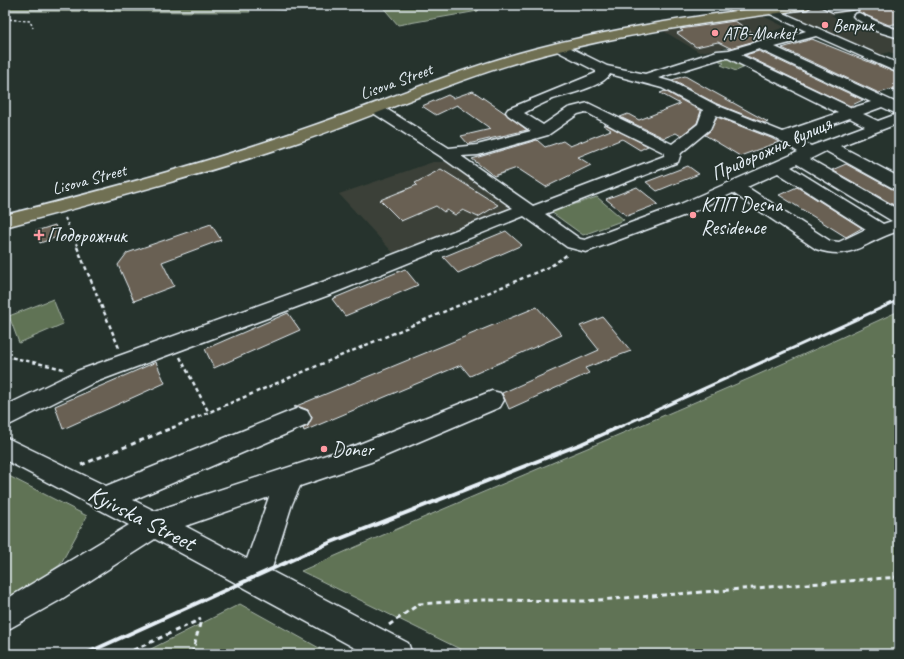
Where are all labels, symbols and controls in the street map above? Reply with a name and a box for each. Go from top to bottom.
place label: Веприк [833,15,876,36]
marker: Веприк [820,20,830,30]
place label: ATB-Market [723,23,798,44]
marker: ATB-Market [710,28,720,38]
street label: Lisova Street [357,58,438,104]
street label: Придорожна вулиця [707,110,836,186]
street label: Lisova Street [50,159,131,199]
place label: КПП Desna Residence [701,192,784,240]
marker: КПП Desna Residence [688,210,698,220]
place label: Подорожник [47,223,128,248]
marker: Подорожник [34,230,44,240]
place label: Doner [332,437,375,462]
marker: Doner [319,444,329,454]
street label: Kyivska Street [83,478,202,559]

